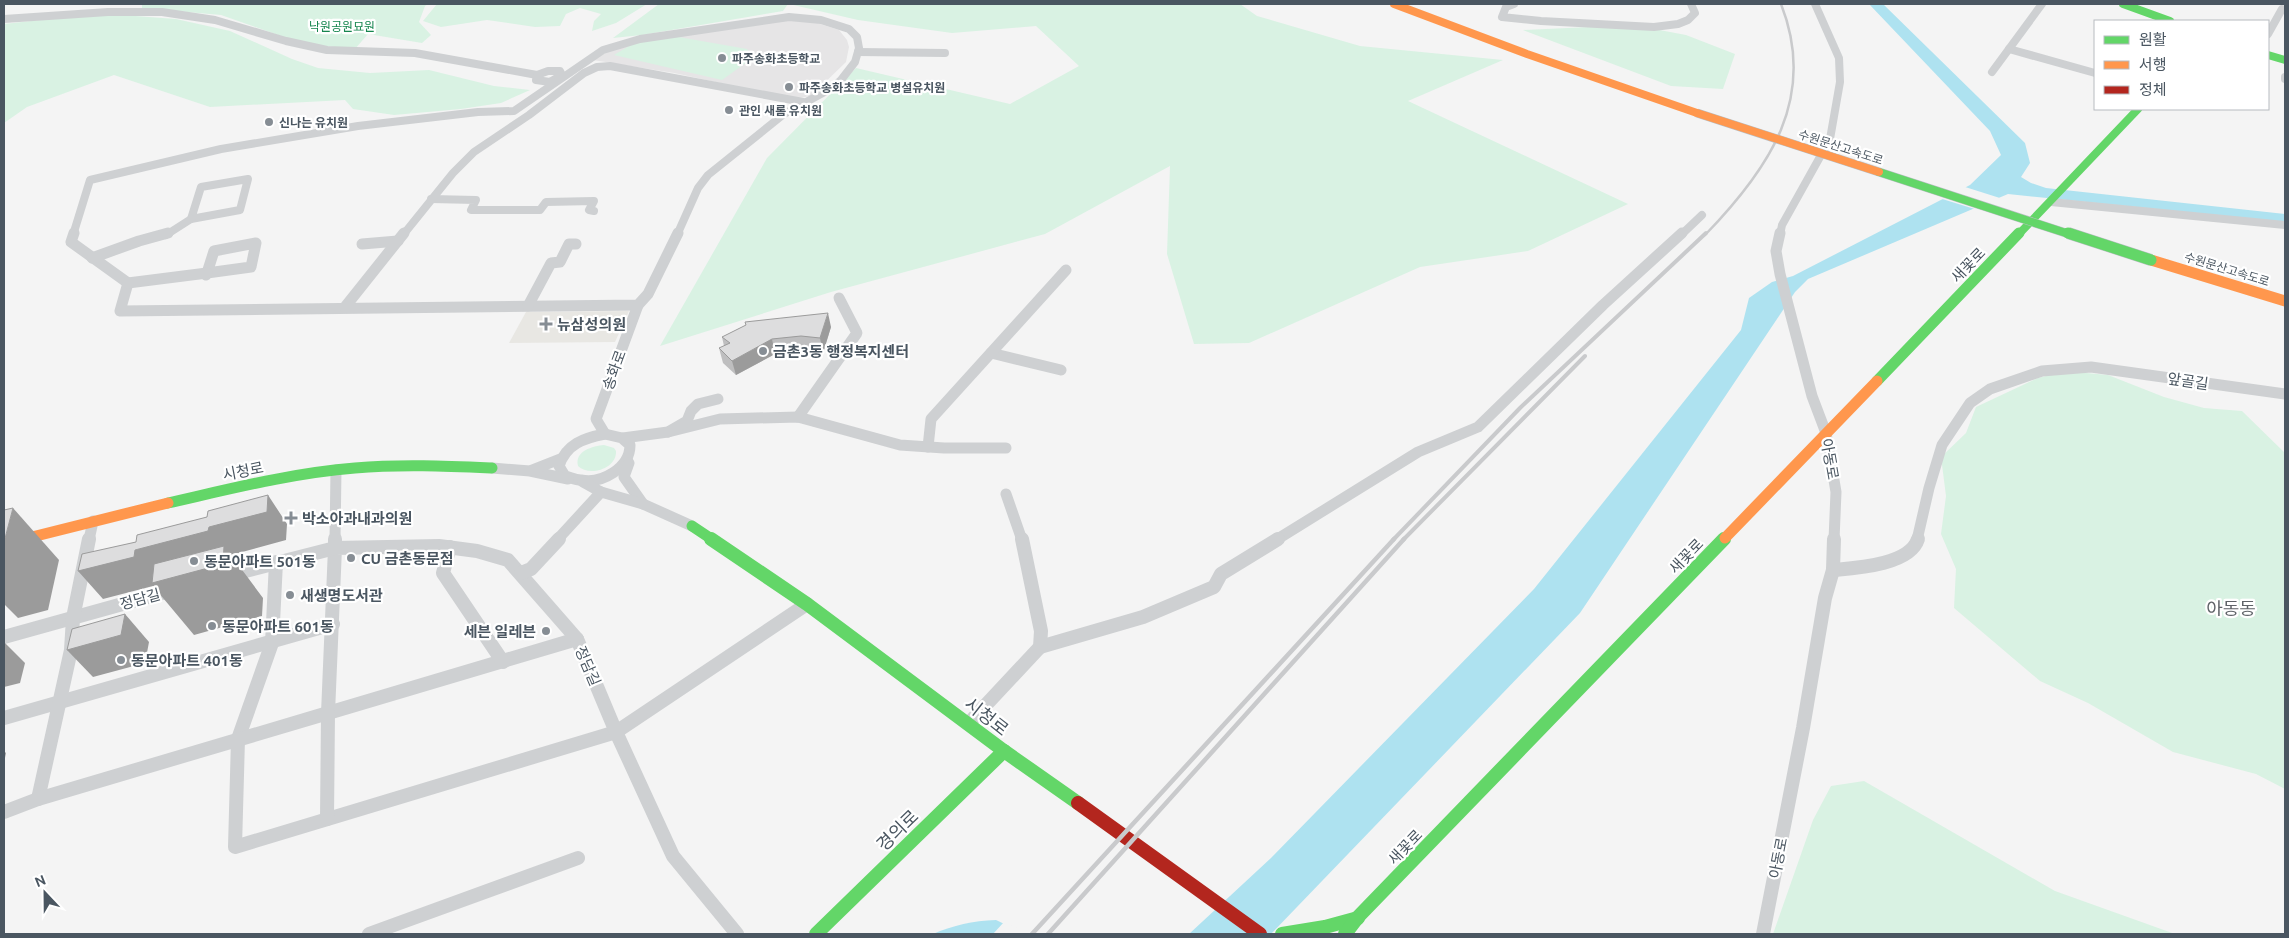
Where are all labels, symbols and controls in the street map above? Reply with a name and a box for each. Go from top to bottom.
park label: 낙원공원묘원 [309,20,375,33]
legend [2094,20,2269,110]
text: 원활 [2139,31,2167,48]
marker: 파주송화초등학교 [716,52,728,64]
place label: 파주송화초등학교 [732,52,820,65]
text: 서행 [2139,56,2167,73]
marker: 파주송화초등학교 병설유치원 [783,81,795,93]
place label: 파주송화초등학교 병설유치원 [799,81,945,94]
text: 정체 [2139,81,2167,98]
marker: 관인 새롬 유치원 [723,104,735,116]
place label: 관인 새롬 유치원 [739,104,822,117]
marker: 신나는 유치원 [263,116,275,128]
place label: 신나는 유치원 [279,116,348,129]
street label: 수원문산고속도로 [1797,127,1885,167]
street label: 새꽃로 [1948,244,1988,286]
street label: 수원문산고속도로 [2183,250,2271,288]
place label: 뉴삼성의원 [557,316,626,333]
marker: 뉴삼성의원 [539,317,553,331]
place label: 금촌3동 행정복지센터 [773,343,909,360]
marker: 금촌3동 행정복지센터 [757,345,769,357]
street label: 송화로 [599,348,629,392]
street label: 앞골길 [2166,370,2210,392]
street label: 아동로 [1818,437,1842,481]
street label: 시청로 [221,459,265,483]
place label: 박소아과내과의원 [302,510,412,527]
marker: 박소아과내과의원 [284,511,298,525]
street label: 새꽃로 [1666,535,1706,577]
place label: CU 금촌동문점 [361,550,454,567]
marker: CU 금촌동문점 [345,552,357,564]
place label: 동문아파트 501동 [204,553,316,570]
marker: 동문아파트 501동 [188,555,200,567]
street label: 정담길 [118,585,162,613]
place label: 새생명도서관 [300,587,383,604]
marker: 새생명도서관 [284,589,296,601]
district label: 아동동 [2206,598,2256,618]
place label: 동문아파트 601동 [222,618,334,635]
marker: 동문아파트 601동 [206,620,218,632]
place label: 세븐 일레븐 [463,623,536,640]
marker: 세븐 일레븐 [540,625,552,637]
street label: 정담길 [572,644,604,688]
place label: 동문아파트 401동 [131,652,243,669]
marker: 동문아파트 401동 [115,654,127,666]
street label: 시청로 [961,693,1013,739]
street label: 경의로 [872,806,922,854]
street label: 새꽃로 [1385,826,1425,868]
street label: 아동로 [1766,836,1790,880]
north arrow [20,868,70,918]
text: N [32,872,48,890]

